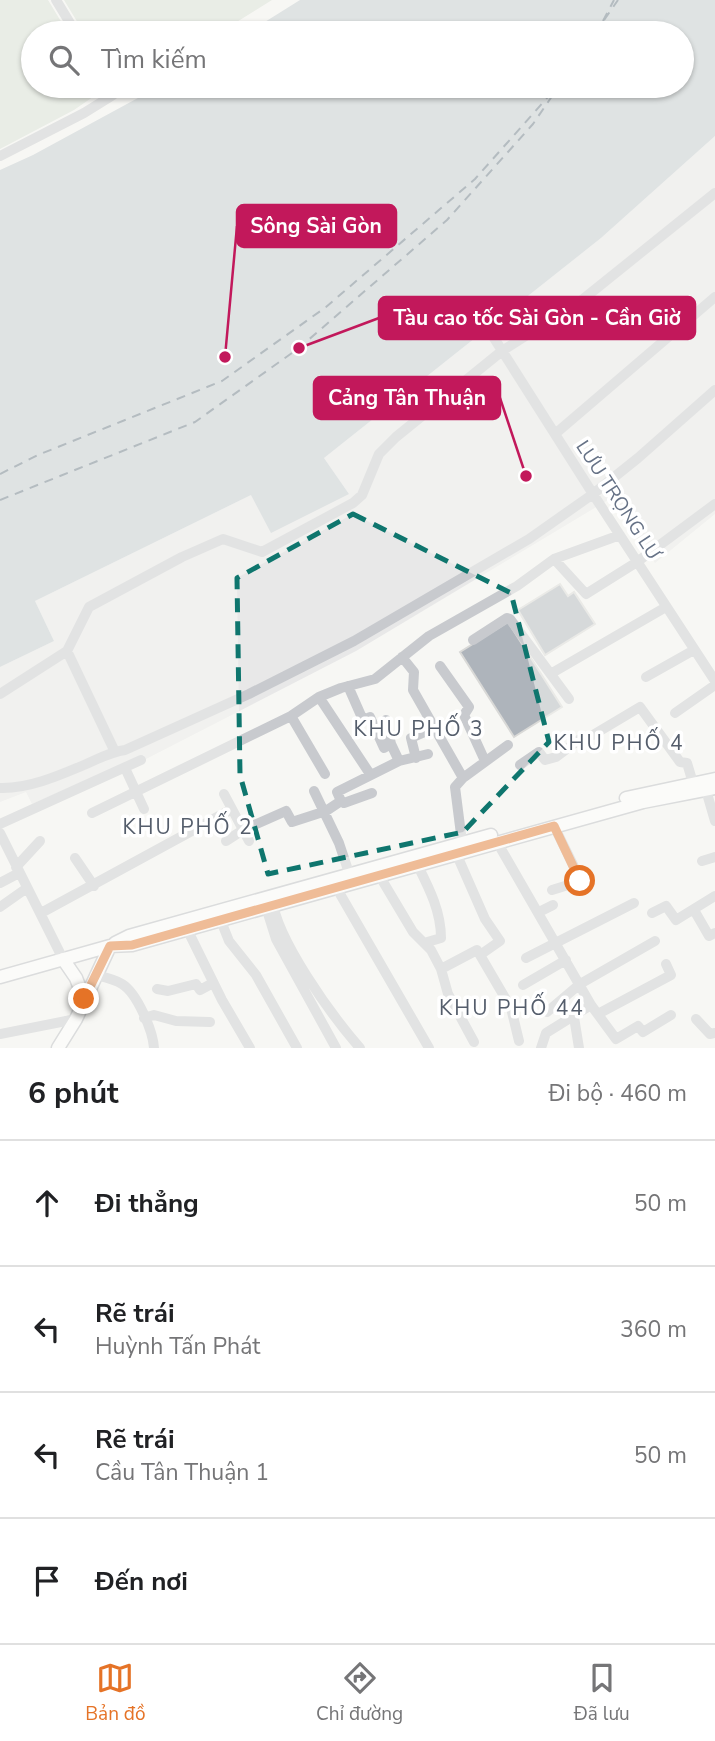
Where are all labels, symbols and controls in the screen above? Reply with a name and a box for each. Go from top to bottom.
search box [21,21,694,98]
icon: search [45,41,83,79]
text: Tìm kiếm [101,42,207,77]
callout: Sông Sài Gòn [237,205,396,247]
text: Sông Sài Gòn [250,212,382,240]
callout: Tàu cao tốc Sài Gòn - Cần Giờ [379,297,695,339]
text: Tàu cao tốc Sài Gòn - Cần Giờ [393,304,681,332]
callout: Cảng Tân Thuận [314,377,500,419]
text: Cảng Tân Thuận [328,384,486,412]
street label: LƯU TRỌNG LƯ [570,435,667,566]
district label: KHU PHỐ 3 [353,713,485,743]
district label: KHU PHỐ 4 [553,727,685,757]
district label: KHU PHỐ 2 [122,811,254,841]
route start [564,865,595,896]
route end [68,983,99,1014]
district label: KHU PHỐ 44 [439,992,585,1022]
text: 6 phút [28,1073,119,1114]
text: Đi bộ · 460 m [548,1078,687,1109]
icon: ahead [28,1184,66,1222]
text: Đi thẳng [95,1186,199,1221]
text: 50 m [634,1188,687,1219]
text: Rẽ trái [95,1296,175,1331]
icon: left [28,1310,66,1348]
text: 360 m [620,1314,687,1345]
text: Huỳnh Tấn Phát [95,1331,260,1362]
text: Rẽ trái [95,1422,175,1457]
icon: left [28,1436,66,1474]
text: 50 m [634,1440,687,1471]
text: Cầu Tân Thuận 1 [95,1457,269,1488]
icon: arrive [28,1562,66,1600]
text: Đến nơi [95,1564,188,1599]
tab: Bản đồ [85,1659,146,1727]
tab: Chỉ đường [316,1659,403,1727]
tab: Đã lưu [574,1659,630,1727]

